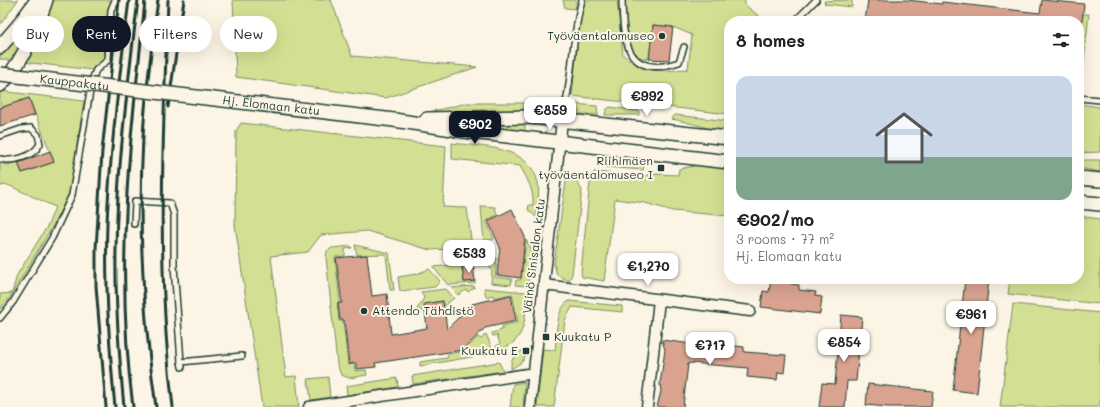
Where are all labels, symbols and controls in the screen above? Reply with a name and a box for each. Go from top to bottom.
chip: Buy [12,16,64,52]
chip: Rent [72,16,131,52]
chip: Filters [139,16,212,52]
chip: New [220,16,277,52]
place label: Työväentalomuseo [547,27,654,43]
text: 8 homes [736,29,805,51]
icon: filters [1050,29,1072,51]
marker: Työväentalomuseo [657,31,667,41]
street label: Kauppakatu [39,70,110,94]
pin: €992 [623,83,671,117]
text: €992 [630,87,664,104]
street label: Hj. Elomaan katu [222,91,321,118]
pin: €859 [526,97,574,131]
text: €859 [533,101,567,118]
icon: home [868,102,940,174]
pin: €902 [451,111,499,145]
text: €902 [458,115,492,132]
place label: Riihimäen työväentalomuseo I [538,152,653,182]
marker: Riihimäen työväentalomuseo I [656,163,666,173]
street label: Väinö Sinisalon katu [518,197,548,314]
text: €902/mo [736,208,814,230]
text: 3 rooms · 77 m² [736,230,834,247]
pin: €533 [445,240,493,274]
text: €533 [452,244,486,261]
text: Hj. Elomaan katu [736,247,842,264]
pin: €1,270 [615,253,681,287]
text: €1,270 [626,257,670,274]
pin: €961 [947,301,995,335]
place label: Attendo Tähdistö [372,302,474,318]
text: €961 [955,305,987,322]
marker: Attendo Tähdistö [359,306,369,316]
place label: Kuukatu P [554,328,611,344]
pin: €854 [820,329,868,363]
marker: Kuukatu P [541,332,551,342]
pin: €717 [686,332,734,366]
text: €854 [827,333,861,350]
text: €717 [695,336,725,353]
place label: Kuukatu E [461,342,518,358]
marker: Kuukatu E [521,346,531,356]

